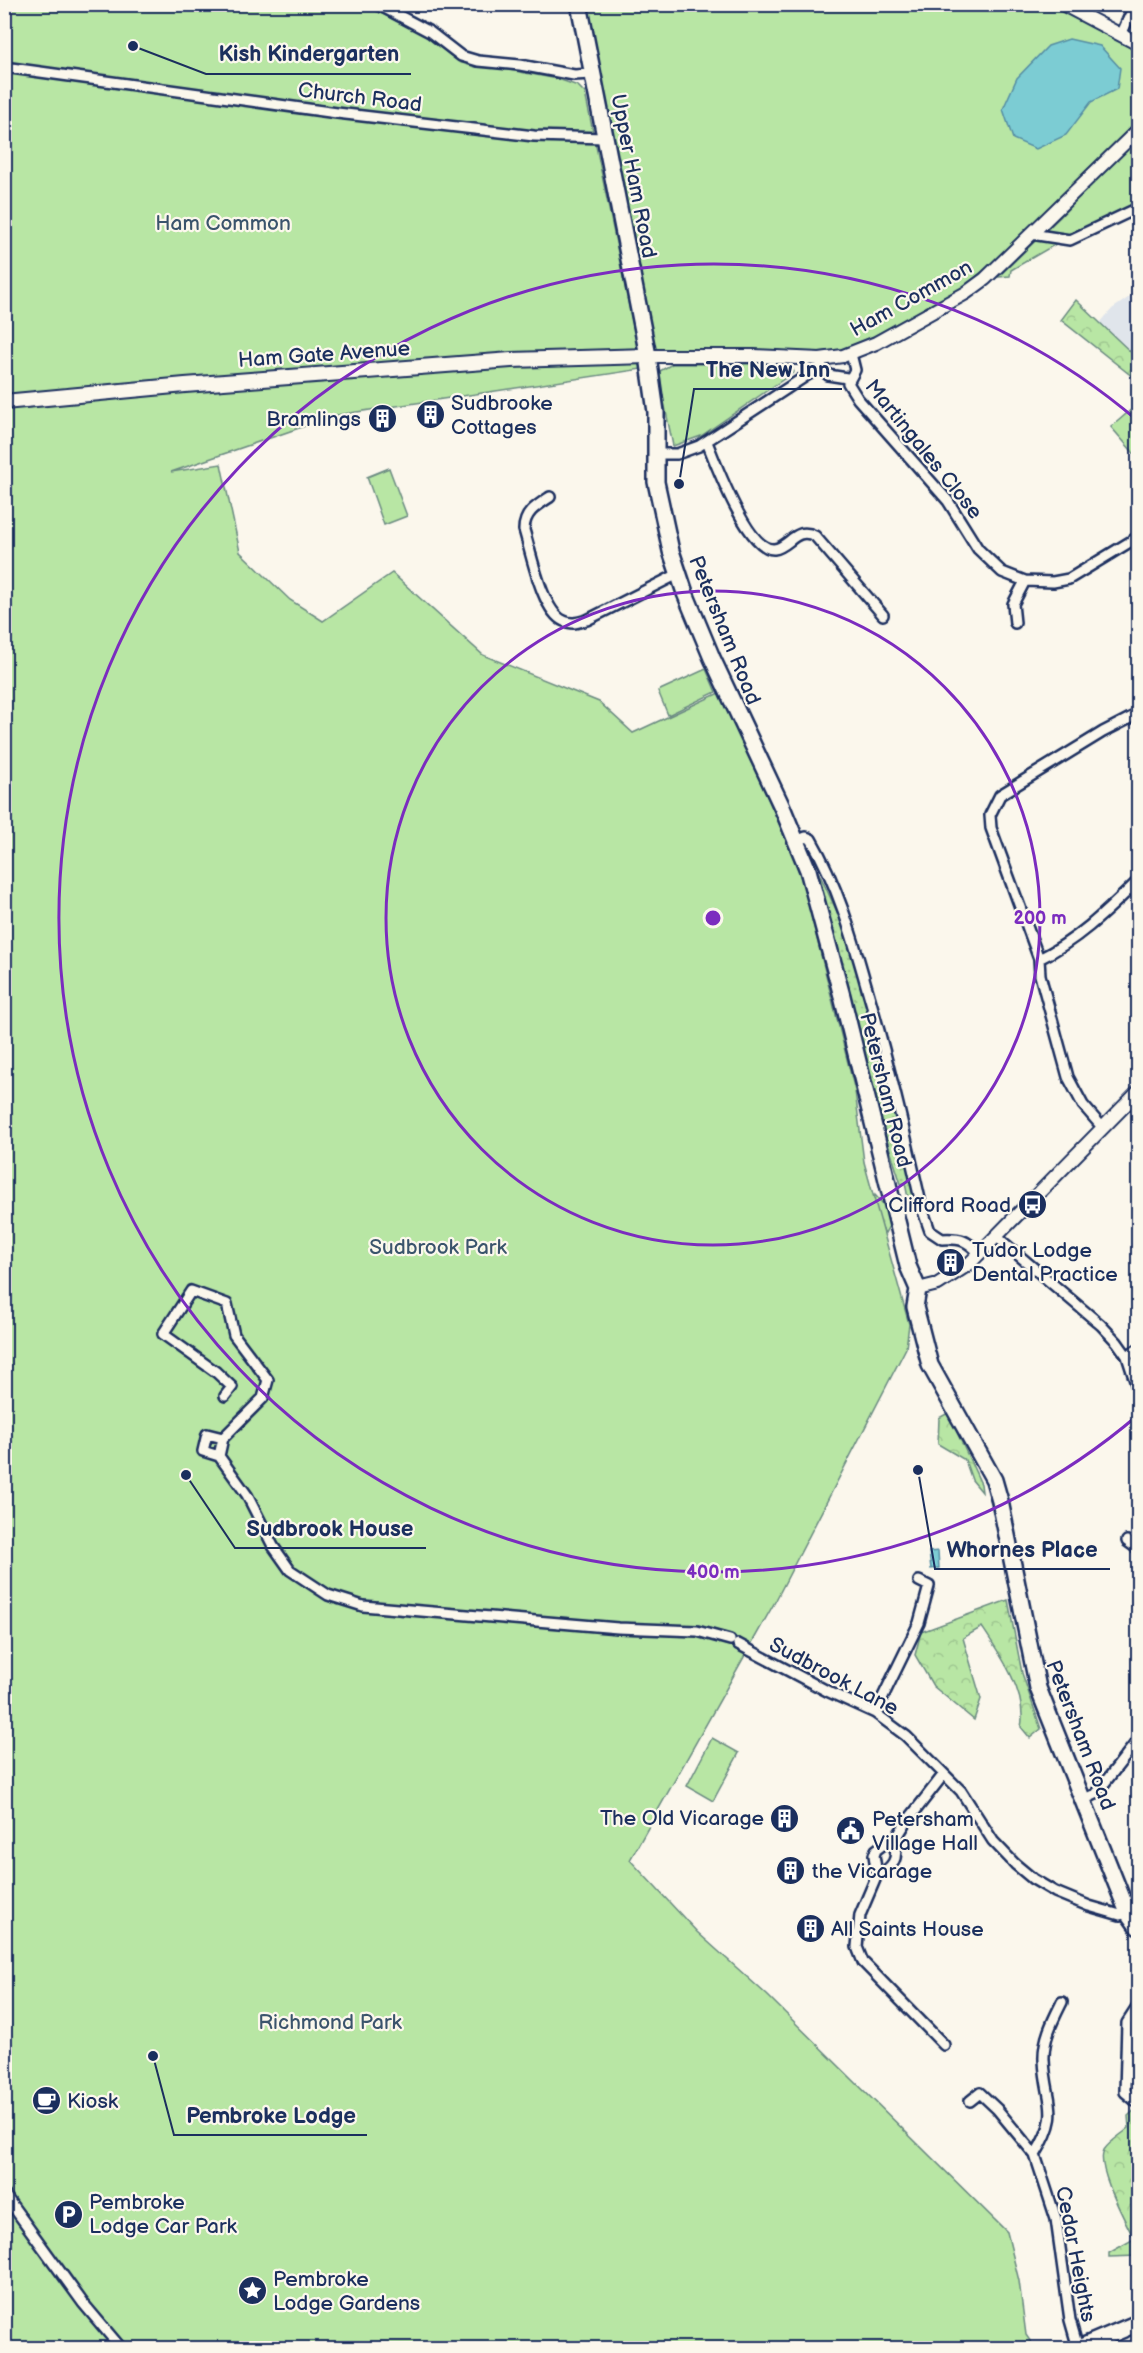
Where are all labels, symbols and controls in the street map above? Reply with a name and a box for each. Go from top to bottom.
callout: Kish Kindergarten [206,34,411,74]
text: Kish Kindergarten [219,41,399,68]
street label: Church Road [297,78,423,117]
street label: Upper Ham Road [605,92,662,260]
park label: Ham Common [155,211,291,236]
street label: Ham Common [846,255,977,342]
street label: Ham Gate Avenue [237,336,411,373]
callout: The New Inn [694,349,842,389]
text: The New Inn [706,357,830,384]
street label: Martingales Close [860,374,988,524]
place label: Sudbrooke Cottages [451,391,553,440]
building icon: Sudbrooke Cottages [414,399,446,431]
building icon: Bramlings [366,403,398,435]
place label: Bramlings [266,407,361,432]
street label: Petersham Road [683,552,766,708]
centre of rings [703,908,723,928]
text: 200 m [1013,908,1067,929]
street label: Petersham Road [854,1010,917,1170]
bus stop icon: Clifford Road [1016,1189,1048,1221]
place label: Clifford Road [888,1193,1011,1218]
park label: Sudbrook Park [369,1235,507,1260]
place label: Tudor Lodge Dental Practice [972,1238,1118,1287]
building icon: Tudor Lodge Dental Practice [935,1246,967,1278]
callout: Sudbrook House [235,1508,426,1548]
text: Sudbrook House [247,1516,413,1543]
callout: Whornes Place [935,1529,1110,1569]
text: Whornes Place [946,1537,1098,1564]
text: 400 m [686,1562,740,1583]
street label: Sudbrook Lane [765,1632,903,1721]
street label: Petersham Road [1040,1657,1121,1814]
building icon: The Old Vicarage [769,1802,801,1834]
place label: The Old Vicarage [600,1806,764,1831]
place label: Petersham Village Hall [872,1807,978,1856]
public building icon: Petersham Village Hall [835,1815,867,1847]
building icon: the Vicarage [775,1855,807,1887]
place label: the Vicarage [812,1859,932,1884]
building icon: All Saints House [794,1913,826,1945]
place label: All Saints House [831,1917,984,1942]
park label: Richmond Park [258,2010,403,2035]
cafe icon: Kiosk [30,2085,62,2117]
place label: Kiosk [67,2089,119,2114]
callout: Pembroke Lodge [174,2095,367,2135]
text: Pembroke Lodge [186,2103,356,2130]
street label: Cedar Heights [1050,2184,1101,2324]
place label: Pembroke Lodge Car Park [89,2190,238,2239]
parking icon: Pembroke Lodge Car Park [52,2198,84,2230]
place label: Pembroke Lodge Gardens [273,2267,420,2316]
place icon: Pembroke Lodge Gardens [236,2275,268,2307]

